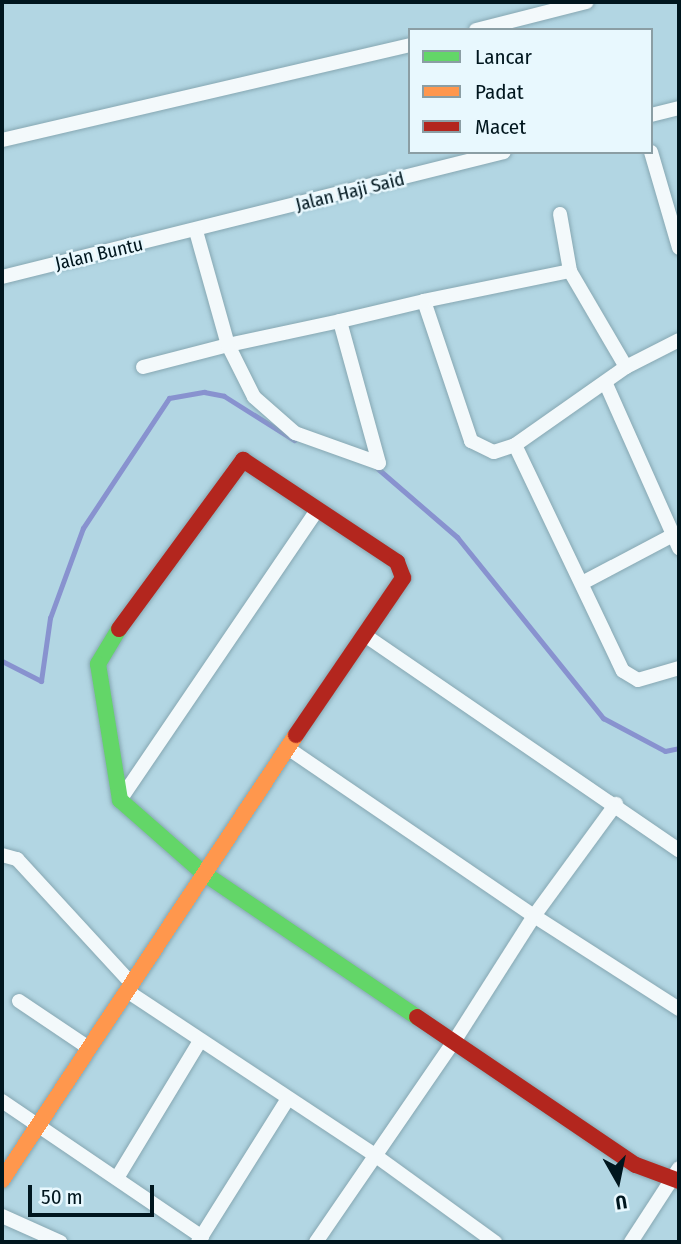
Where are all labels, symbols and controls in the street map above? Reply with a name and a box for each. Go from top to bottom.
legend [408,28,653,154]
text: Lancar [475,44,532,70]
text: Padat [475,79,524,105]
text: Macet [475,114,526,140]
street label: Jalan Haji Said [293,167,407,217]
street label: Jalan Buntu [53,233,145,275]
north arrow [583,1146,653,1216]
scale bar [32,1170,158,1214]
text: 50 m [41,1184,83,1210]
text: U [614,1190,629,1214]

